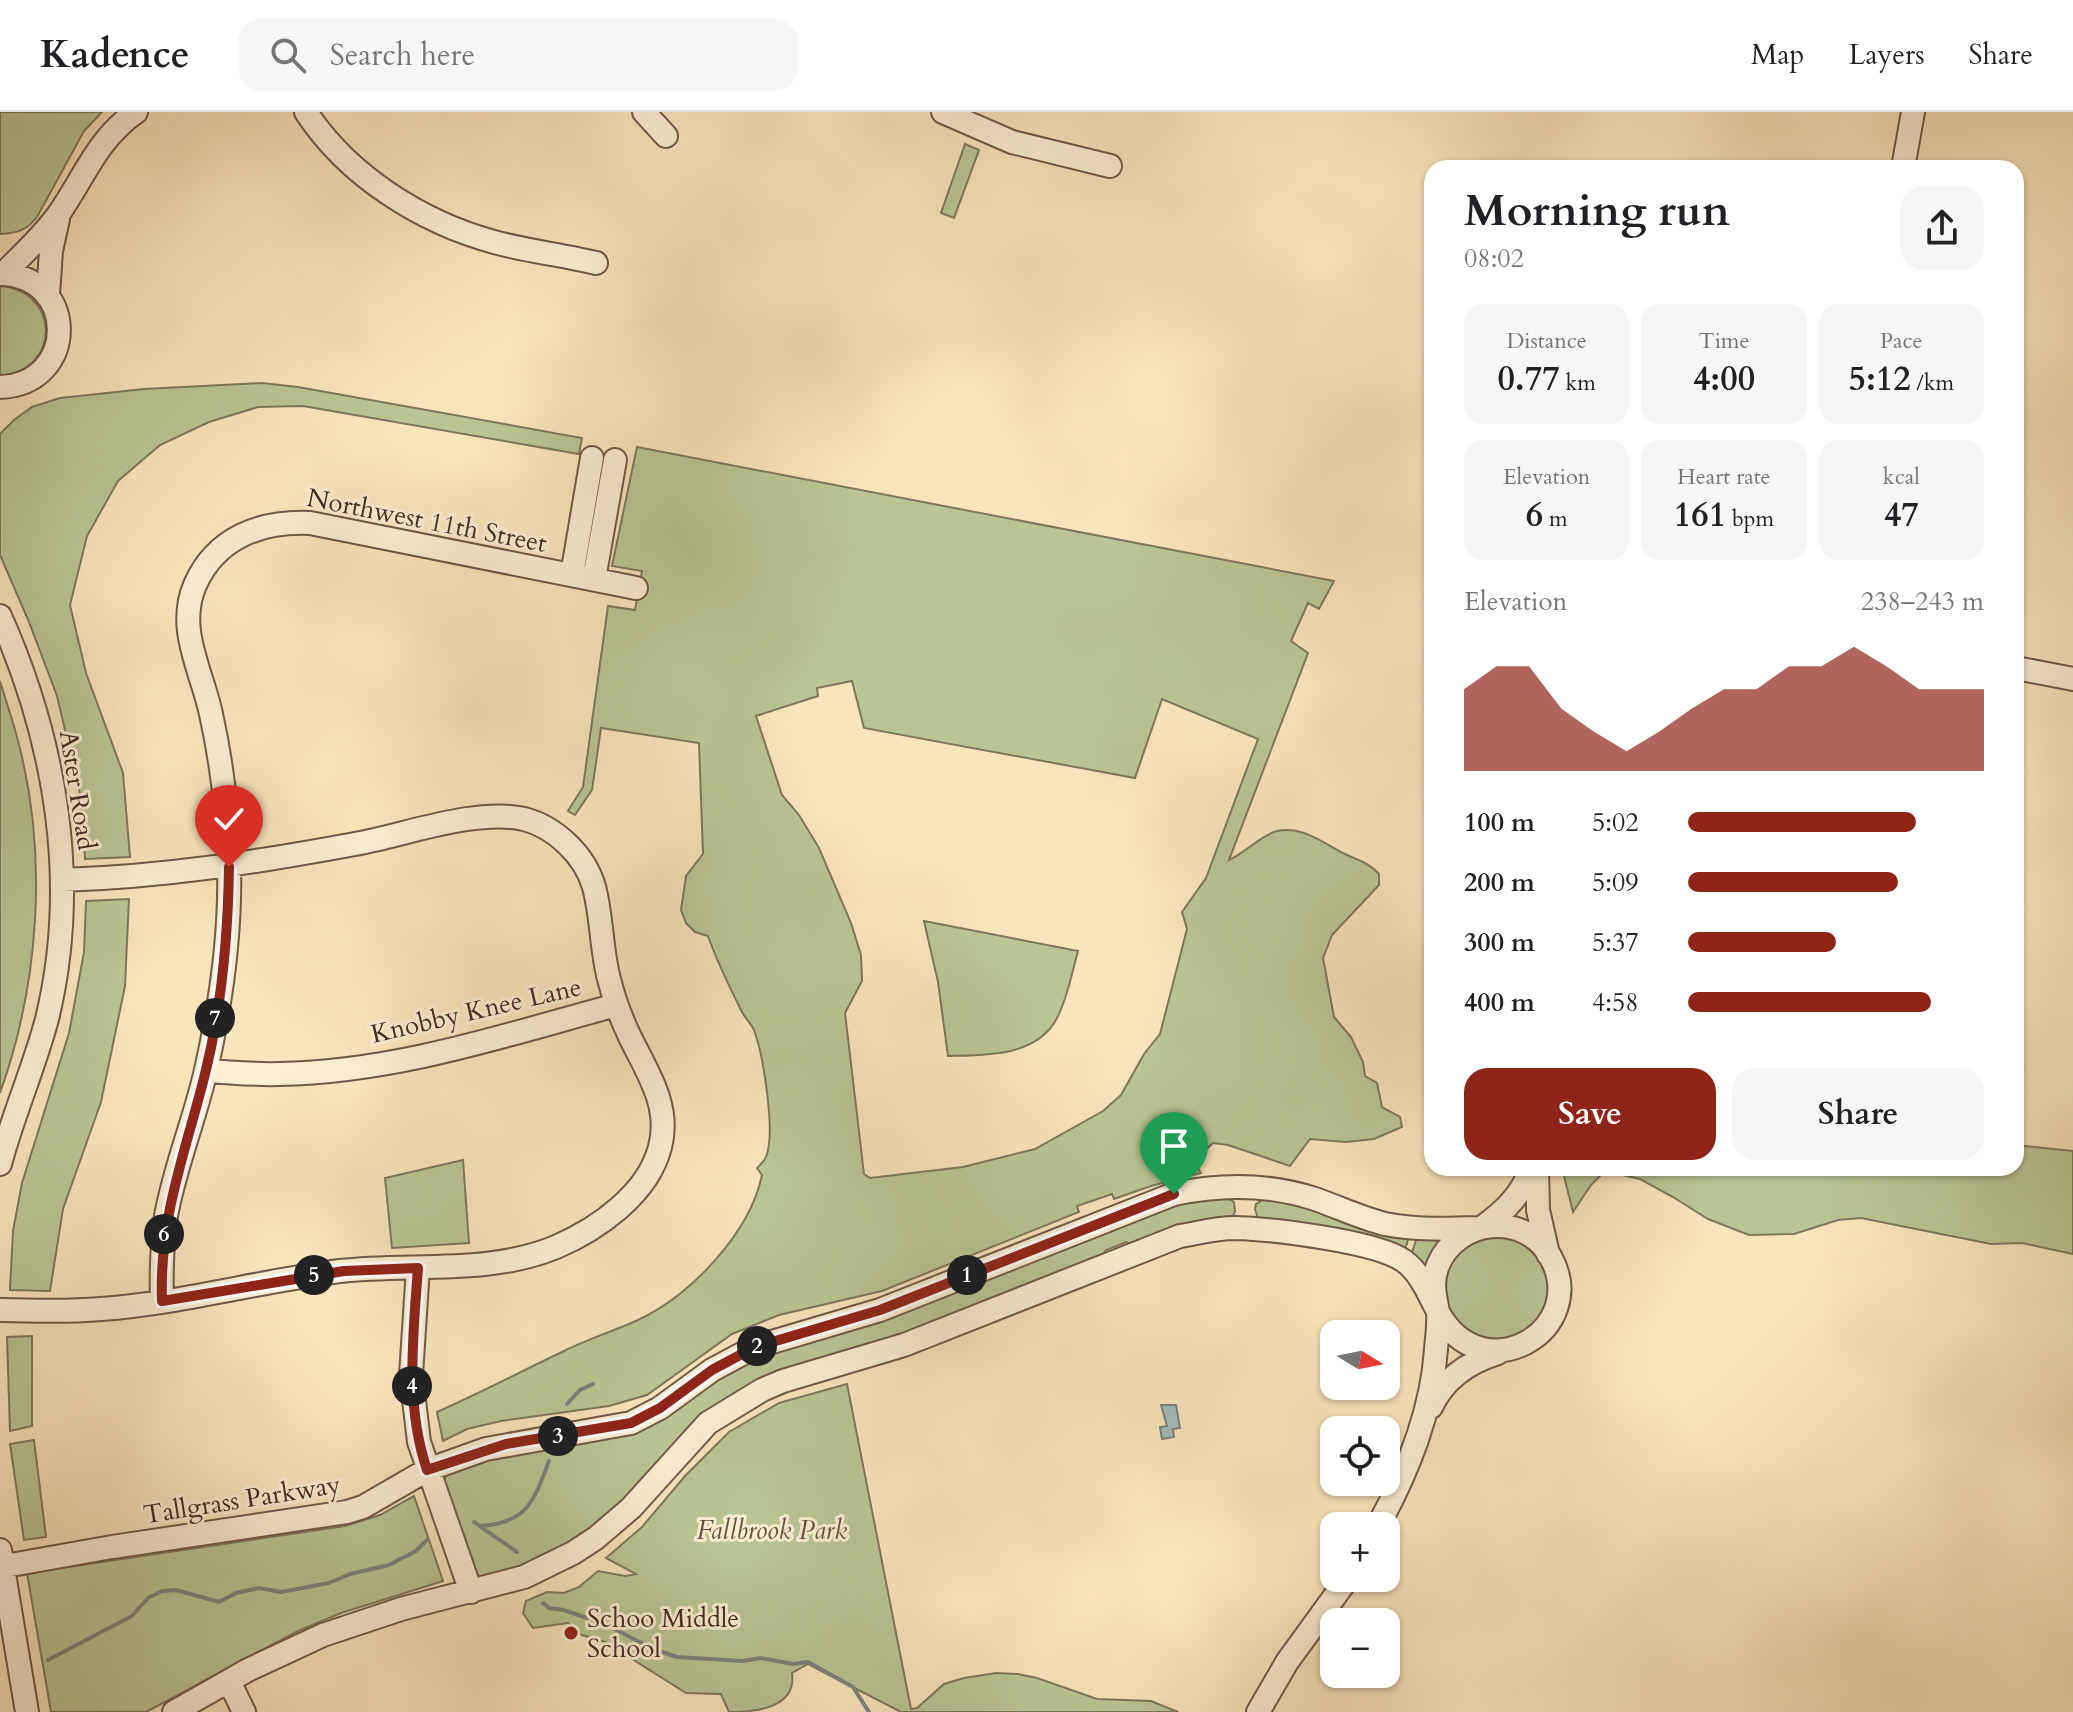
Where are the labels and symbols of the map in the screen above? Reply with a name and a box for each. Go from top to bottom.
street label: Northwest 11th Street [304,480,550,561]
street label: Aster Road [51,728,104,853]
pin [195,785,263,867]
street label: Knobby Knee Lane [367,969,585,1052]
pin: 7 [195,998,235,1038]
pin [1140,1112,1208,1194]
pin: 6 [144,1214,184,1254]
pin: 5 [294,1255,334,1295]
pin: 1 [947,1255,987,1295]
north arrow [1320,1320,1400,1400]
pin: 2 [737,1326,777,1366]
pin: 4 [392,1366,432,1406]
pin: 3 [538,1416,578,1456]
street label: Tallgrass Parkway [141,1467,343,1532]
park label: Fallbrook Park [697,1513,847,1548]
place label: Schoo Middle School [587,1601,739,1666]
marker: Schoo Middle School [562,1624,580,1642]

